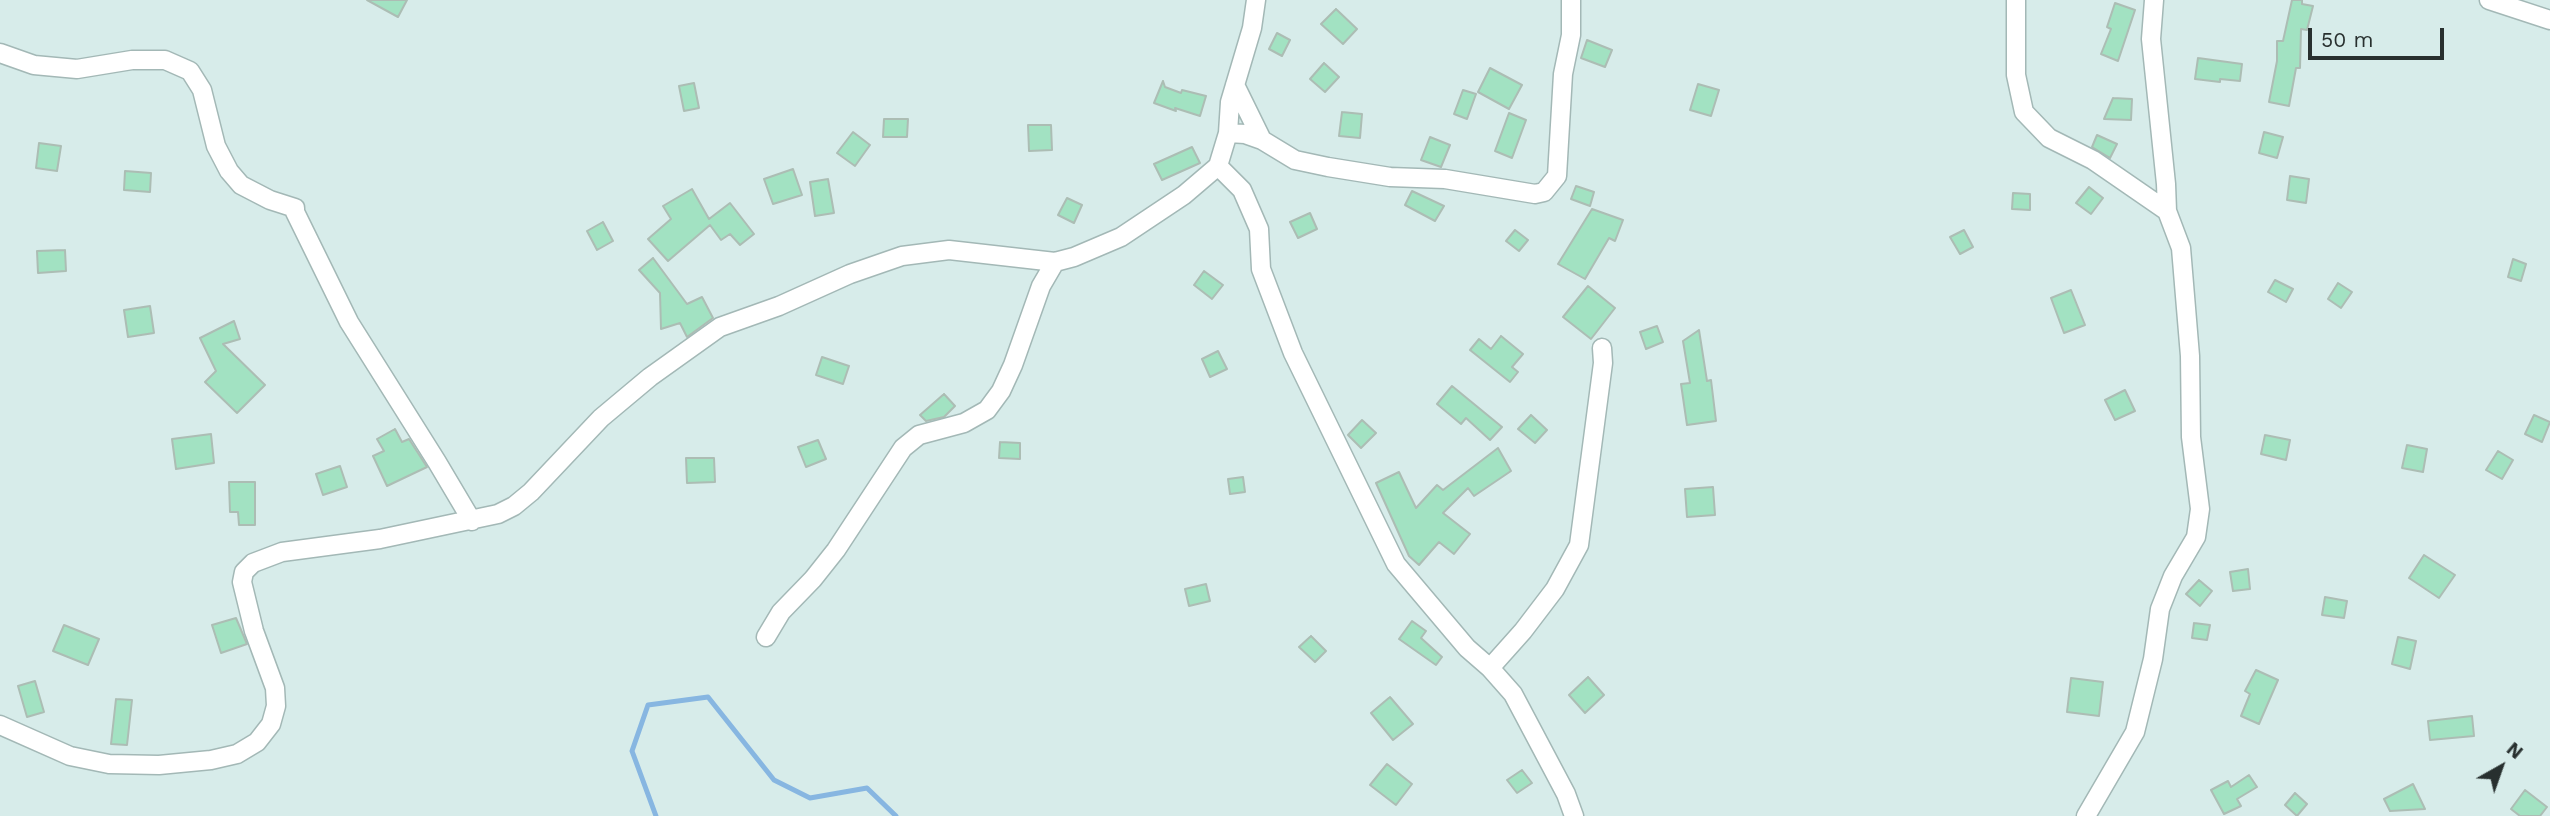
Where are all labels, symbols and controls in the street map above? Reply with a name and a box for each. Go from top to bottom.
scale bar [2312,14,2448,58]
text: 50 m [2321,27,2373,52]
north arrow [2466,732,2536,802]
text: N [2502,737,2528,764]

